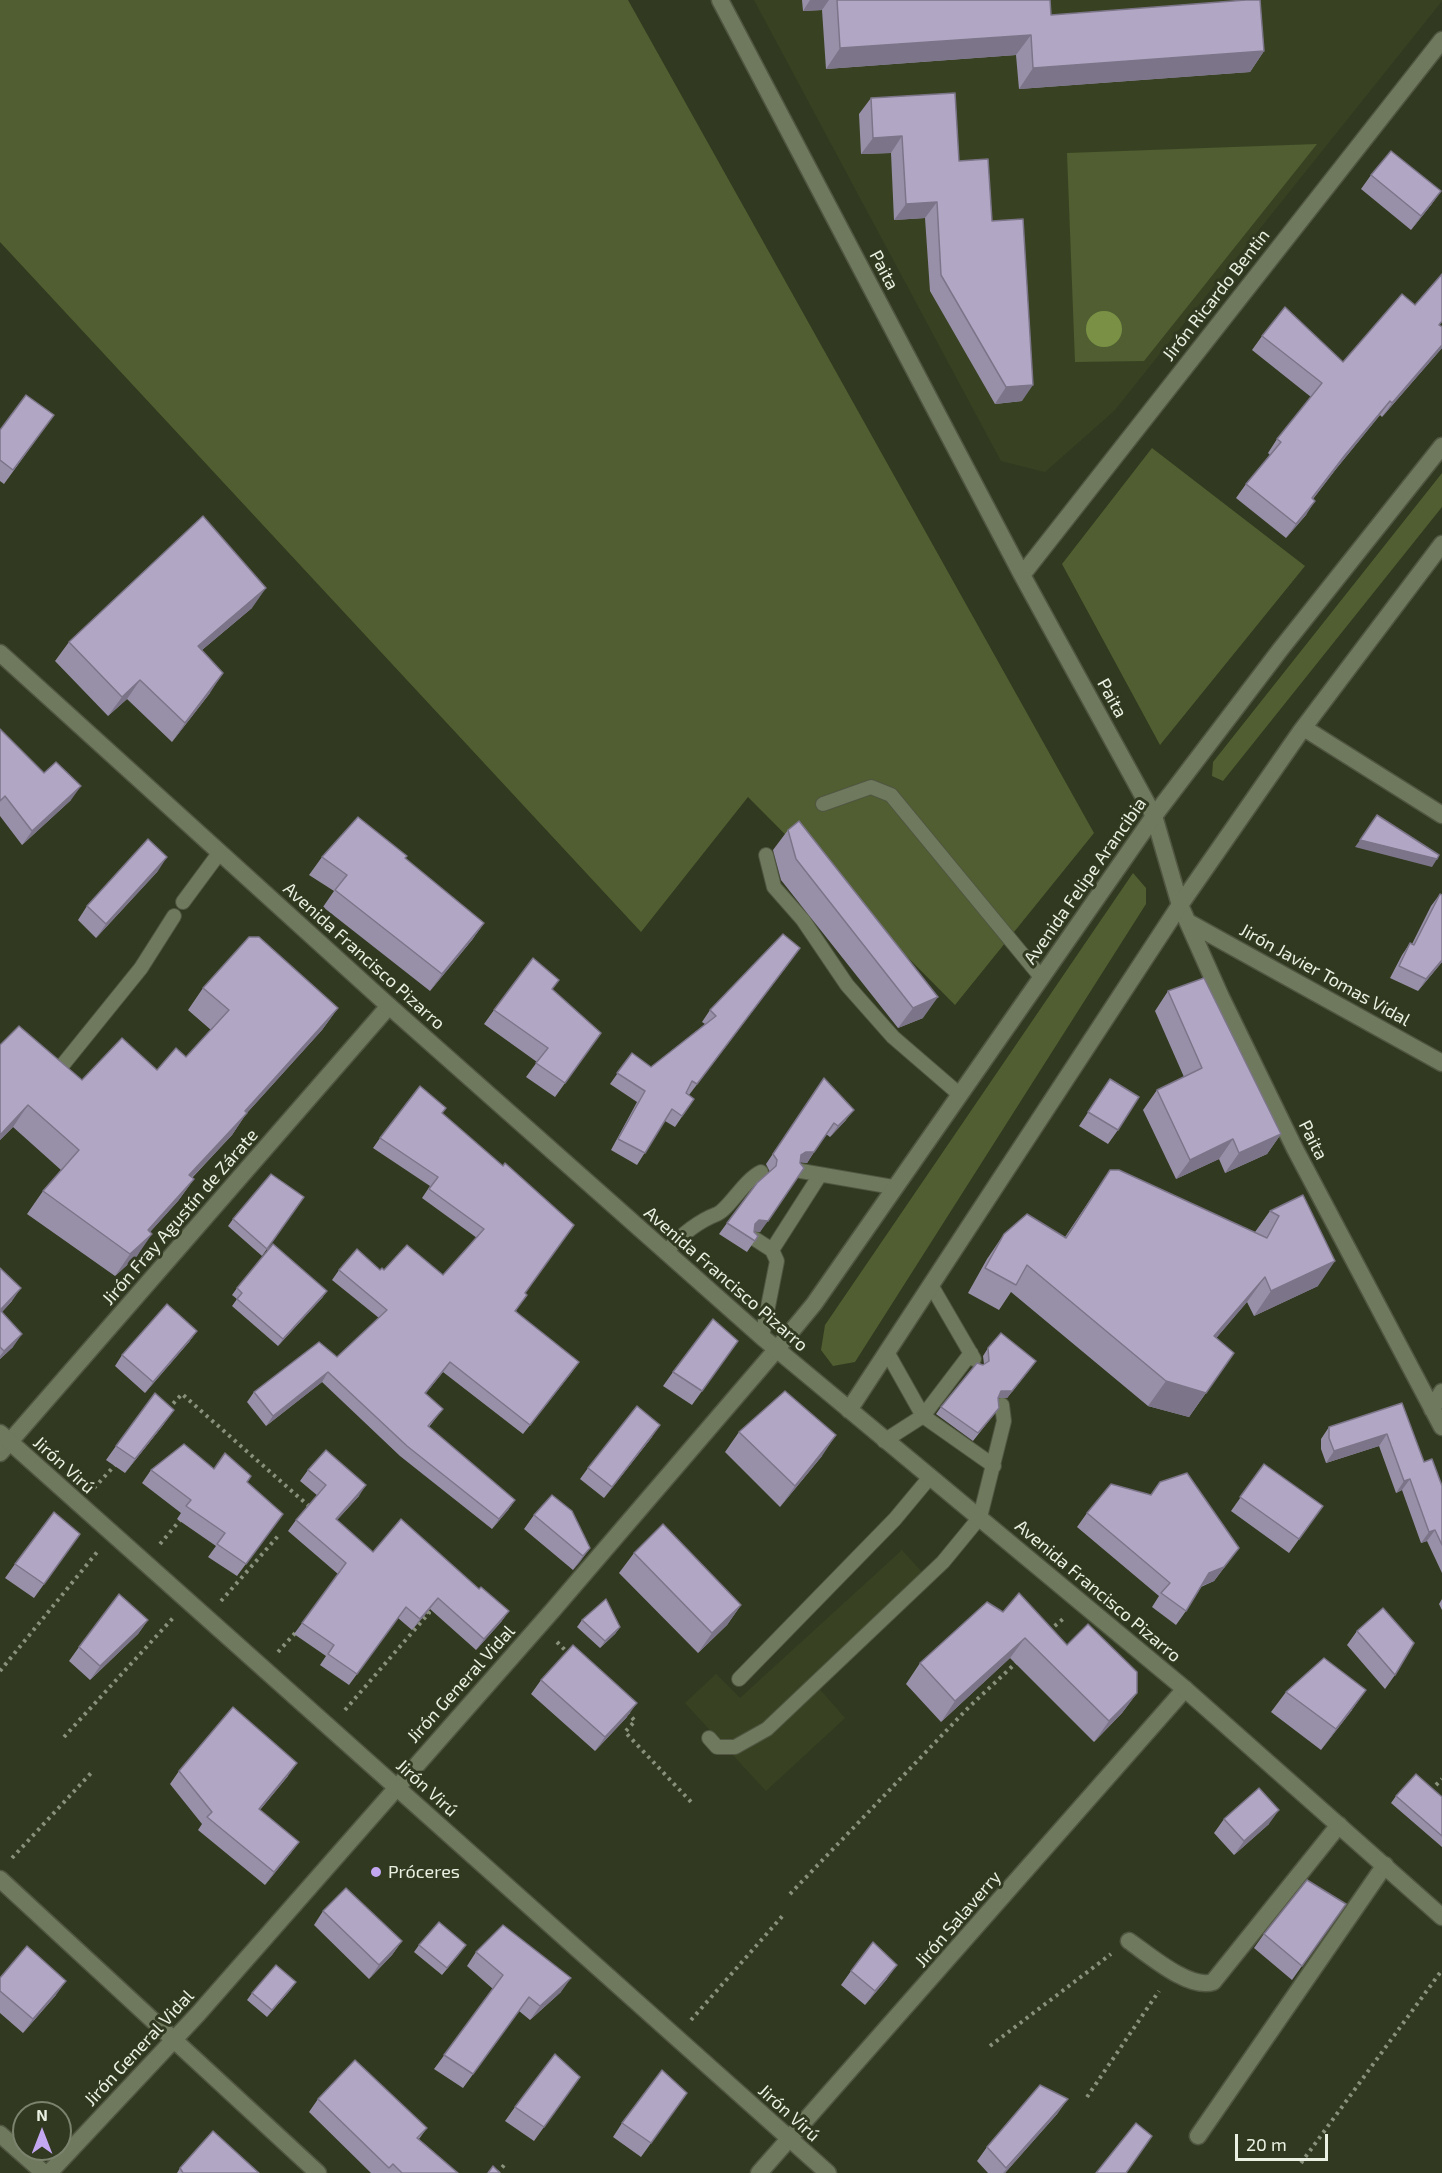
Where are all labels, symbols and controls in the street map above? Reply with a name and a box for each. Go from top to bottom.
street label: Jirón Ricardo Bentin [1158,225,1274,365]
street label: Paita [865,247,903,293]
street label: Paita [1092,675,1132,721]
street label: Avenida Felipe Arancibia [1019,793,1151,969]
street label: Avenida Francisco Pizarro [279,878,449,1034]
street label: Jirón Javier Tomas Vidal [1236,919,1414,1031]
street label: Paita [1294,1117,1332,1163]
street label: Jirón Fray Agustín de Zárate [98,1124,262,1310]
street label: Avenida Francisco Pizarro [640,1202,812,1356]
street label: Jirón Virú [29,1432,99,1498]
street label: Avenida Francisco Pizarro [1011,1515,1185,1667]
street label: Jirón General Vidal [403,1621,519,1747]
street label: Jirón Virú [392,1755,462,1821]
place label: Próceres [388,1861,460,1883]
marker: Próceres [369,1865,383,1879]
street label: Jirón Salaverry [910,1866,1006,1972]
street label: Jirón General Vidal [80,1985,198,2111]
street label: Jirón Virú [754,2080,824,2146]
north arrow [12,2101,72,2161]
text: N [36,2105,48,2124]
scale bar [1238,2122,1331,2160]
text: 20 m [1246,2133,1287,2155]

